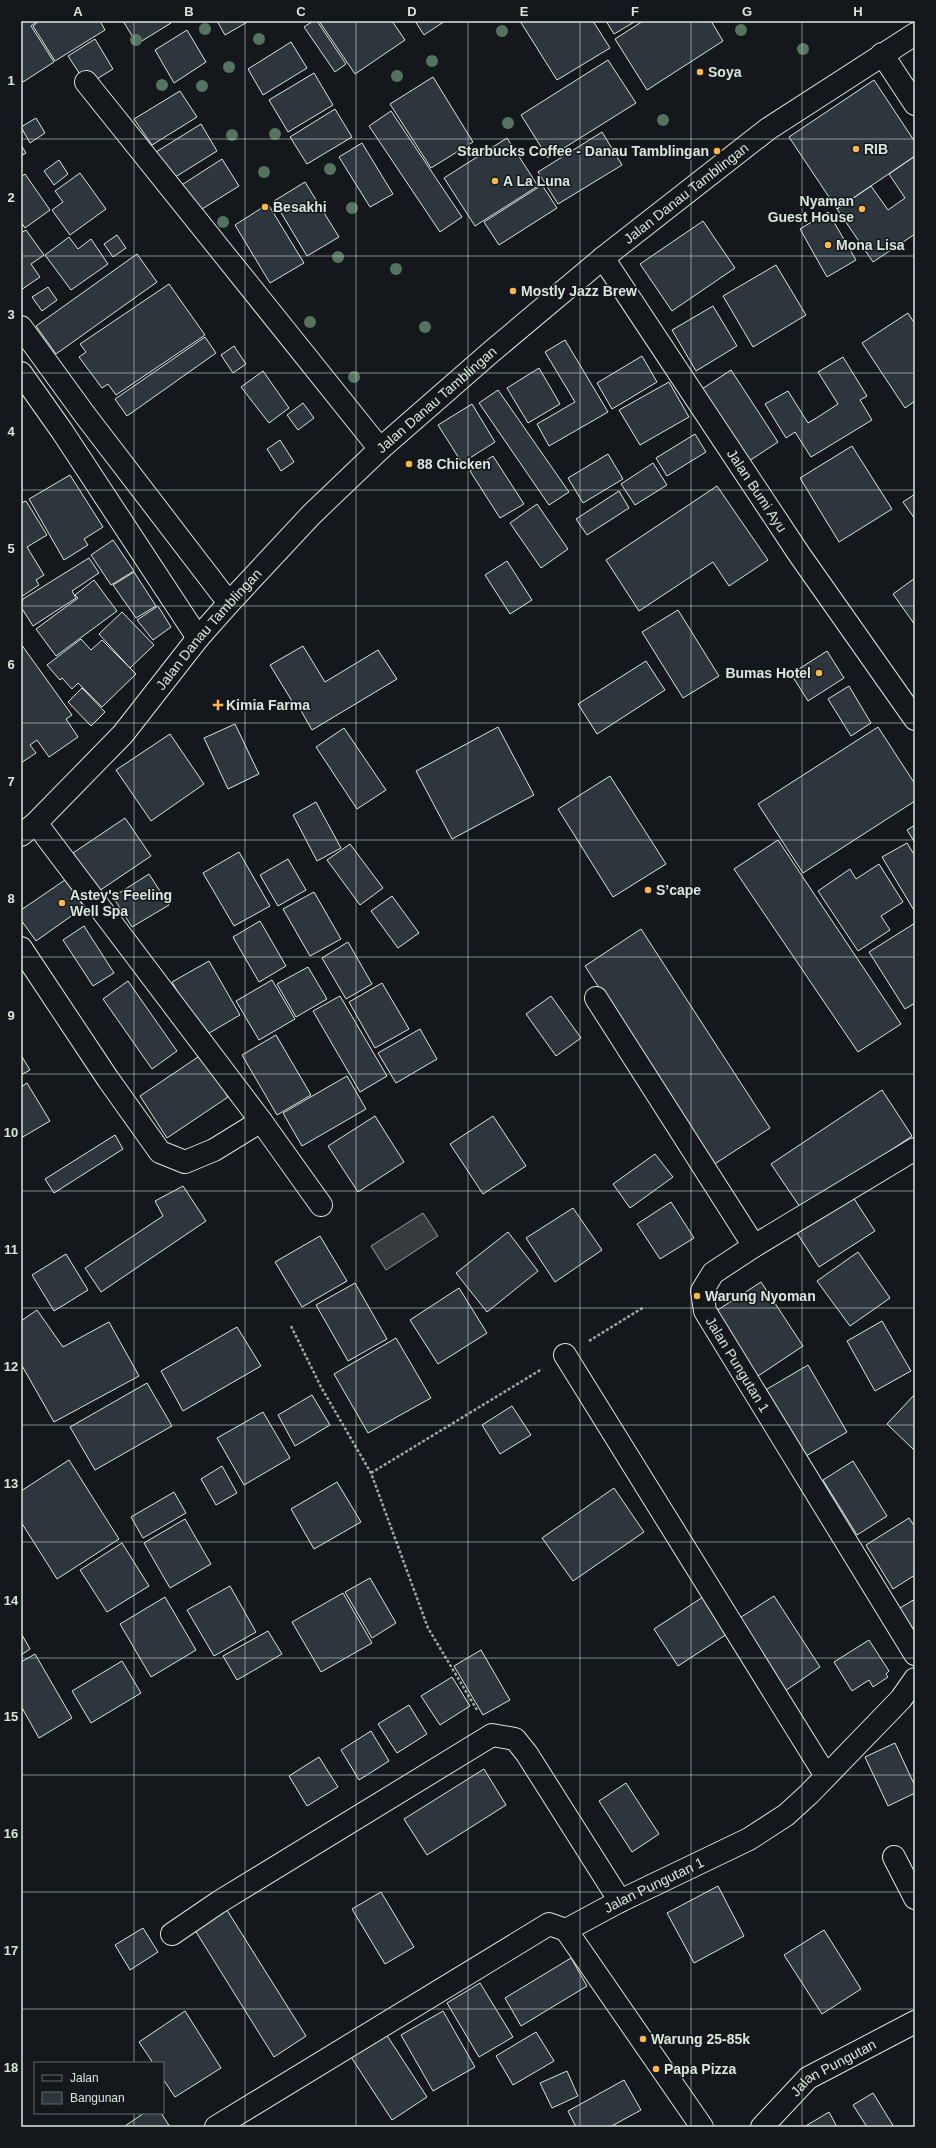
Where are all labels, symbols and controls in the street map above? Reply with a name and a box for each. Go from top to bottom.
text: A [73,4,83,19]
text: B [184,4,194,19]
text: C [296,4,306,19]
text: D [407,4,417,19]
text: E [520,4,529,19]
text: F [631,4,639,19]
text: G [742,4,752,19]
text: H [853,4,863,19]
place label: Soya [708,64,742,80]
marker: Soya [695,67,705,77]
text: 1 [7,73,15,88]
street label: Jalan Danau Tamblingan [620,139,752,247]
place label: RIB [864,141,888,157]
place label: Starbucks Coffee - Danau Tamblingan [457,143,709,159]
marker: RIB [851,144,861,154]
marker: Starbucks Coffee - Danau Tamblingan [712,146,722,156]
place label: A La Luna [503,173,570,189]
marker: A La Luna [490,176,500,186]
text: 2 [7,190,15,205]
place label: Nyaman Guest House [768,193,854,225]
place label: Besakhi [273,199,327,215]
marker: Besakhi [260,202,270,212]
marker: Nyaman Guest House [857,204,867,214]
place label: Mona Lisa [836,237,905,253]
marker: Mona Lisa [823,240,833,250]
place label: Mostly Jazz Brew [521,283,637,299]
marker: Mostly Jazz Brew [508,286,518,296]
text: 3 [7,307,15,322]
street label: Jalan Danau Tamblingan [373,343,500,456]
text: 4 [7,424,15,439]
street label: Jalan Bumi Ayu [724,446,790,535]
place label: 88 Chicken [417,456,491,472]
marker: 88 Chicken [404,459,414,469]
text: 5 [7,541,15,556]
street label: Jalan Danau Tamblingan [153,566,265,693]
text: 6 [7,657,15,672]
place label: Bumas Hotel [725,665,811,681]
marker: Bumas Hotel [814,668,824,678]
place label: Kimia Farma [226,697,310,713]
marker: Kimia Farma [213,700,223,710]
text: 7 [7,774,15,789]
place label: S’cape [656,882,701,898]
marker: S’cape [643,885,653,895]
place label: Astey's Feeling Well Spa [70,887,172,919]
text: 8 [7,891,15,906]
marker: Astey's Feeling Well Spa [57,898,67,908]
text: 9 [7,1008,15,1023]
text: 10 [4,1125,18,1140]
text: 11 [4,1242,18,1257]
place label: Warung Nyoman [705,1288,816,1304]
marker: Warung Nyoman [692,1291,702,1301]
street label: Jalan Pungutan 1 [702,1314,773,1415]
text: 12 [4,1359,18,1374]
text: 13 [4,1476,18,1491]
text: 14 [4,1593,19,1608]
text: 15 [4,1709,18,1724]
text: 16 [4,1826,18,1841]
street label: Jalan Pungutan 1 [601,1854,706,1916]
text: 17 [4,1943,18,1958]
place label: Warung 25-85k [651,2031,750,2047]
marker: Warung 25-85k [638,2034,648,2044]
street label: Jalan Pungutan [787,2036,879,2099]
text: 18 [4,2060,18,2075]
place label: Papa Pizza [664,2061,737,2077]
legend [34,2062,164,2114]
marker: Papa Pizza [651,2064,661,2074]
text: Jalan [70,2071,99,2085]
text: Bangunan [70,2091,125,2105]

